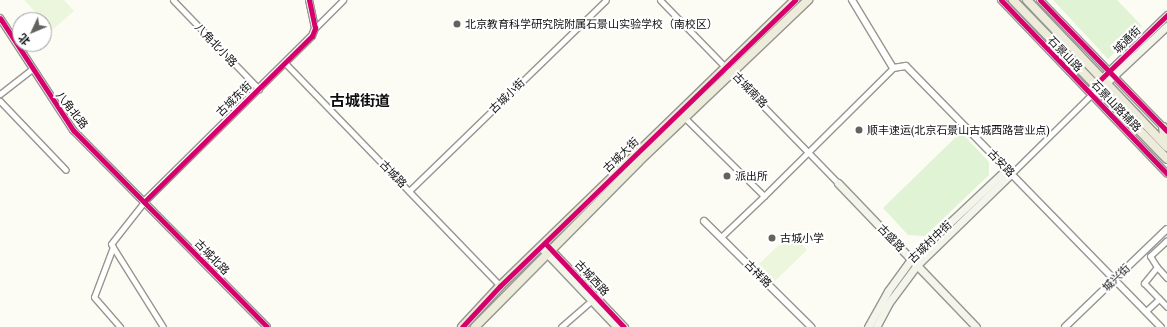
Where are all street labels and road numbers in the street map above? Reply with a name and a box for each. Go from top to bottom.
street label: 八角北小路 [192,21,240,69]
street label: 城通街 [1111,24,1143,56]
street label: 石景山路 [1045,34,1085,74]
street label: 古城南路 [730,70,770,110]
street label: 古城小街 [487,76,527,116]
street label: 石景山路辅路 [1088,78,1144,134]
street label: 古城东街 [214,79,254,119]
street label: 八角北路 [53,89,91,131]
street label: 古城大街 [601,135,641,175]
street label: 古安路 [985,147,1017,179]
street label: 古城路 [377,158,409,190]
street label: 古城村中街 [906,218,954,266]
street label: 古盛路 [875,222,907,254]
street label: 古城北路 [192,237,232,277]
street label: 古城西路 [572,257,612,299]
street label: 古祥路 [742,258,774,290]
street label: 城兴街 [1100,262,1132,294]

